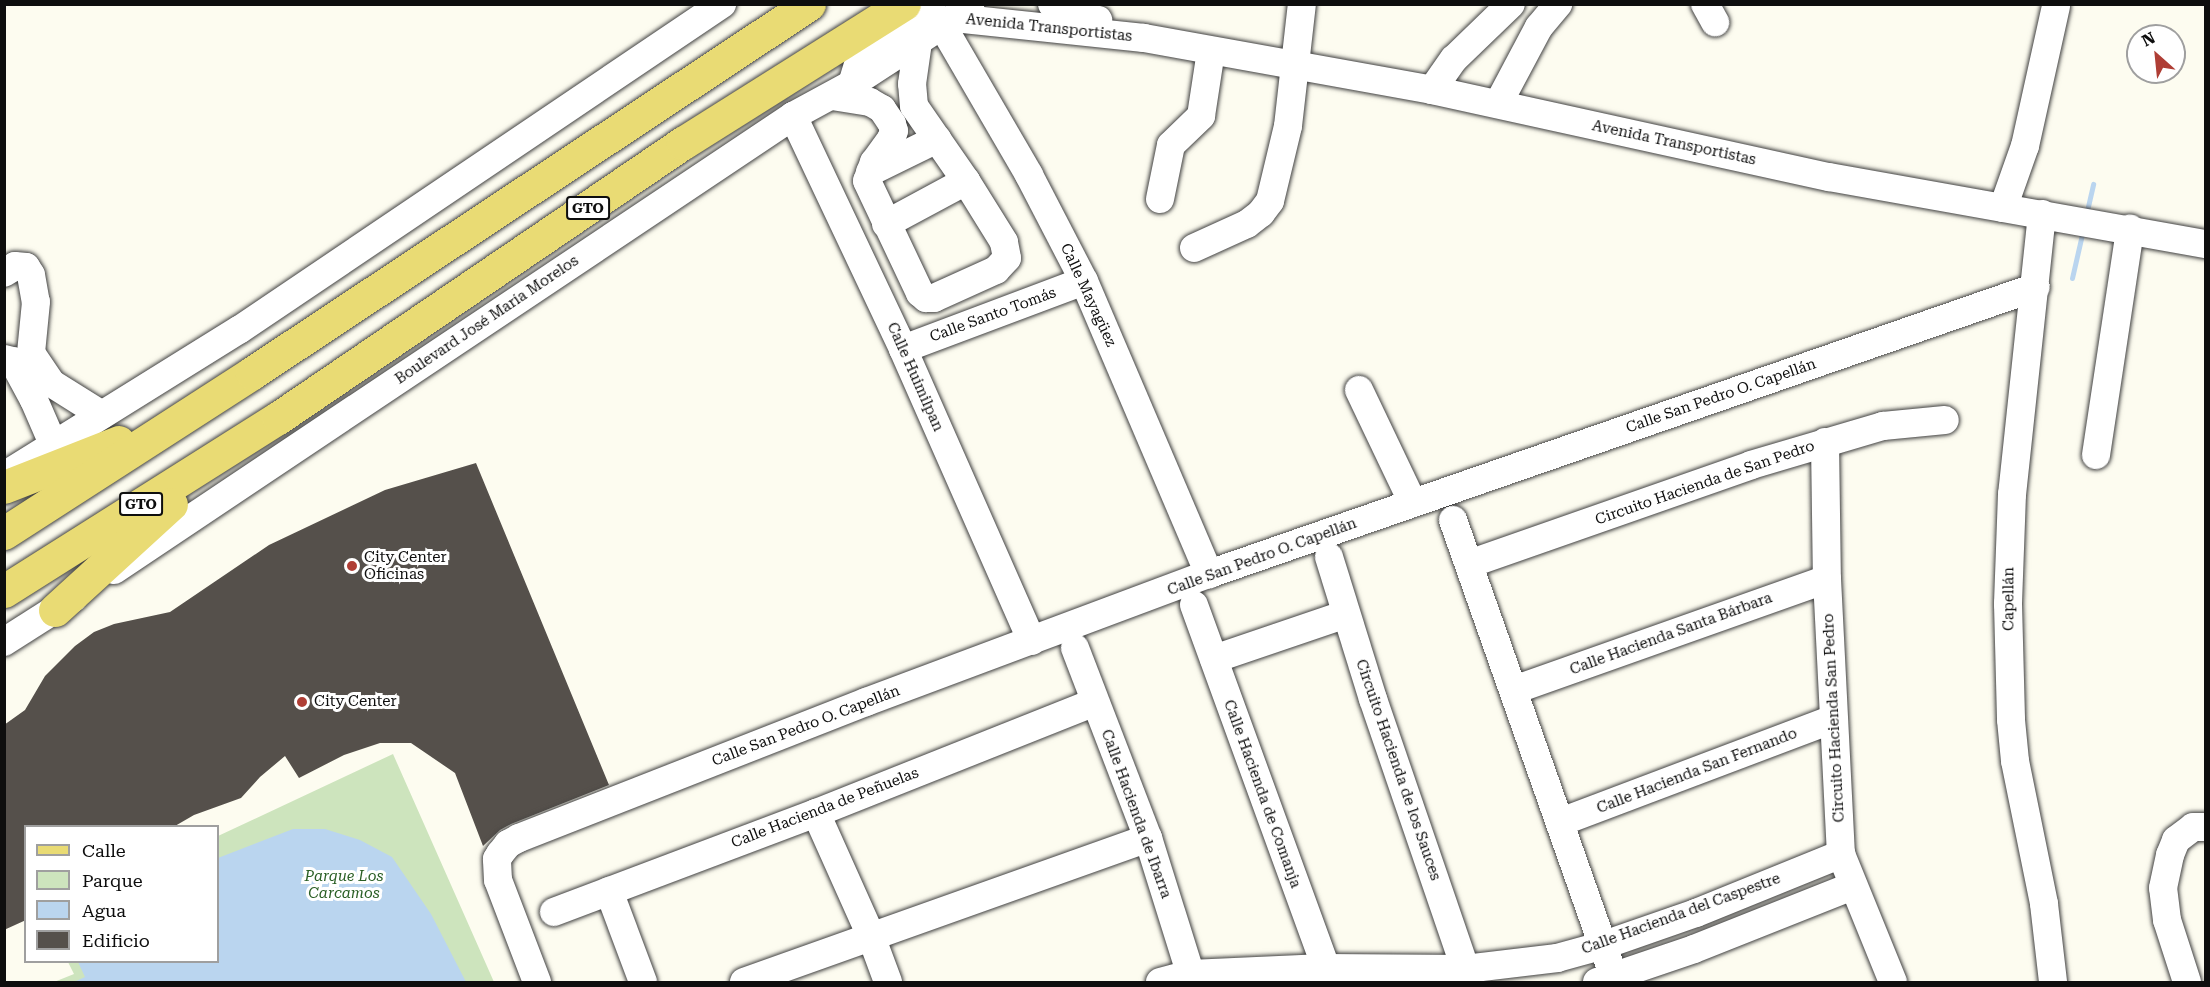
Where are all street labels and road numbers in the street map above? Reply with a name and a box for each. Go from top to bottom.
street label: Avenida Transportistas [965,10,1133,46]
street label: Avenida Transportistas [1590,117,1758,169]
road number: GTO [566,197,610,219]
street label: Calle Mayagüez [1056,241,1120,349]
street label: Boulevard José María Morelos [392,252,582,388]
street label: Calle Santo Tomás [927,284,1059,346]
street label: Calle Huimilpan [883,320,947,434]
street label: Calle San Pedro O. Capellán [1624,355,1818,437]
street label: Circuito Hacienda de San Pedro [1593,437,1817,529]
road number: GTO [118,493,164,515]
street label: Calle San Pedro O. Capellán [1165,514,1359,600]
street label: Capellán [2000,567,2018,631]
street label: Calle Hacienda Santa Bárbara [1567,589,1775,679]
street label: Circuito Hacienda San Pedro [1820,613,1848,823]
street label: Circuito Hacienda de los Sauces [1352,657,1444,883]
street label: Calle San Pedro O. Capellán [709,682,903,770]
street label: Calle Hacienda de Comanja [1220,698,1304,890]
street label: Calle Hacienda San Fernando [1594,724,1800,818]
street label: Calle Hacienda de Ibarra [1097,727,1175,901]
street label: Calle Hacienda de Peñuelas [729,764,921,852]
street label: Calle Hacienda del Caspestre [1579,870,1783,958]

